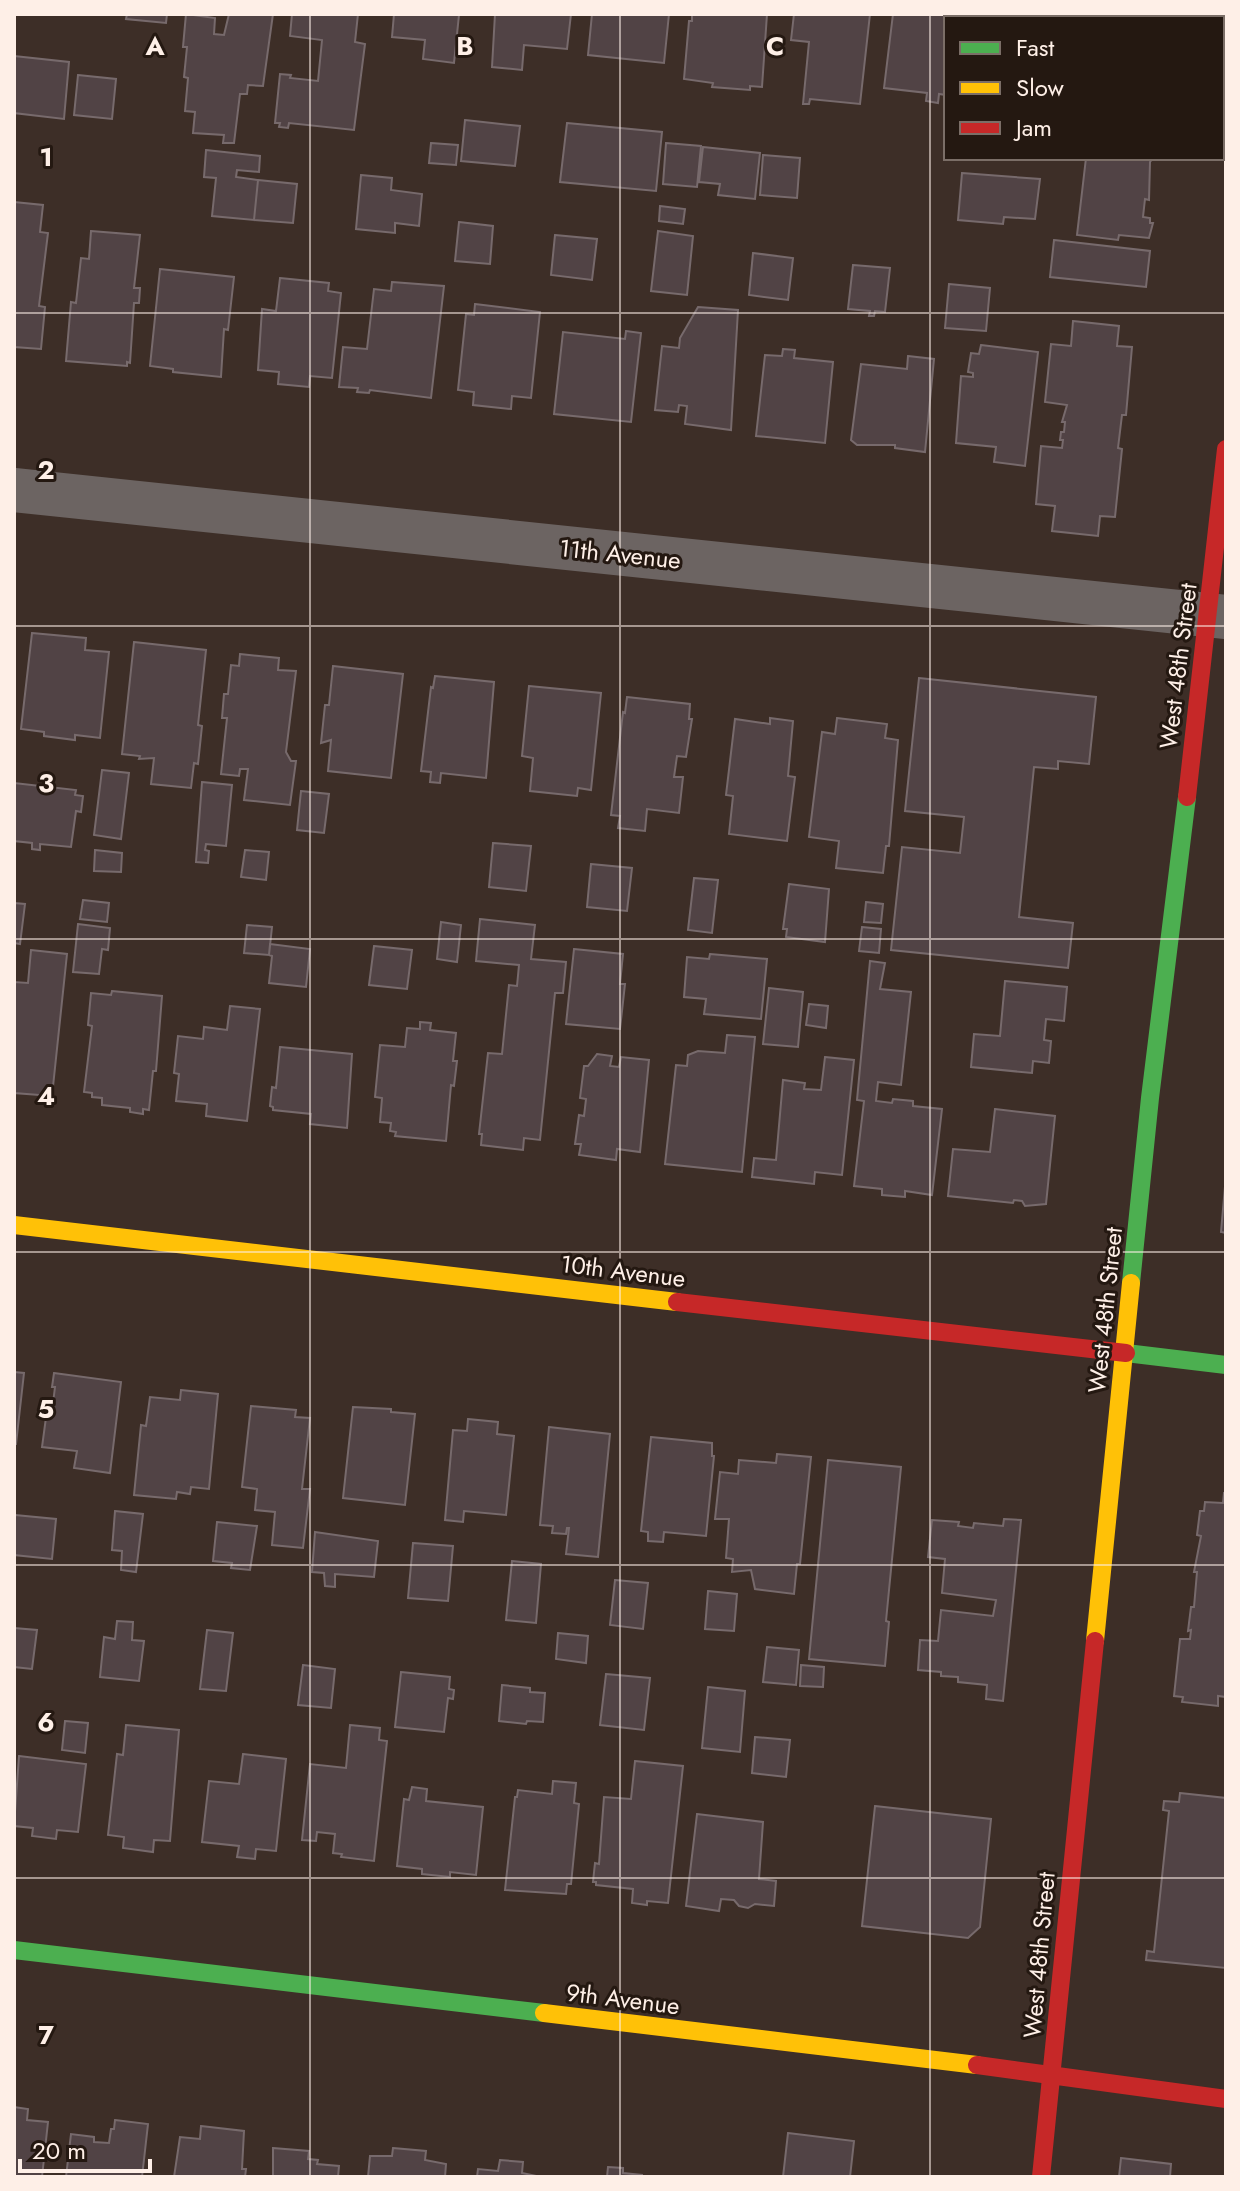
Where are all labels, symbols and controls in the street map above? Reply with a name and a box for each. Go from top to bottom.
legend [944,16,1224,160]
text: A [144,27,165,65]
text: B [456,27,474,65]
text: C [766,27,784,65]
text: Fast [1016,30,1054,65]
text: Slow [1016,70,1064,105]
text: Jam [1013,110,1052,145]
text: 1 [39,138,53,176]
text: 2 [37,451,55,489]
street label: 11th Avenue [558,530,682,578]
street label: West 48th Street [1150,581,1206,751]
text: 3 [38,764,54,802]
text: 4 [37,1077,55,1115]
street label: West 48th Street [1079,1225,1131,1395]
street label: 10th Avenue [559,1246,687,1296]
text: 5 [38,1390,54,1428]
text: 6 [37,1703,55,1741]
street label: West 48th Street [1014,1870,1064,2040]
street label: 9th Avenue [564,1975,682,2023]
text: 7 [38,2016,54,2054]
scale bar [20,2123,150,2173]
text: 20 m [32,2133,86,2168]

